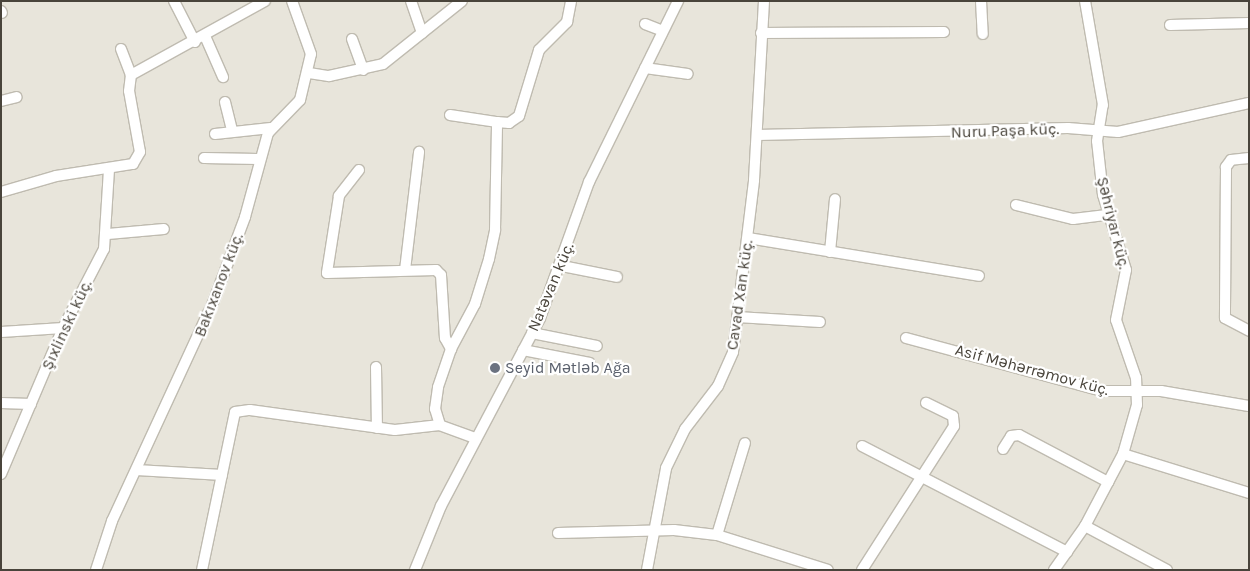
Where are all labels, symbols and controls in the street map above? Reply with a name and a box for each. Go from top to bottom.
street label: Nuru Paşa küç. [950,120,1060,142]
street label: Şəhriyar küç. [1092,175,1134,271]
street label: Bakıxanov küç. [190,230,248,340]
street label: Cavad Xan küç. [723,239,757,351]
street label: Natəvan küç. [524,240,578,334]
street label: Şıxlinski küç. [38,277,96,373]
street label: Asif Məhərrəmov küç. [953,340,1111,400]
place label: Seyid Mətləb Ağa [505,358,631,378]
marker: Seyid Mətləb Ağa [489,362,501,374]

